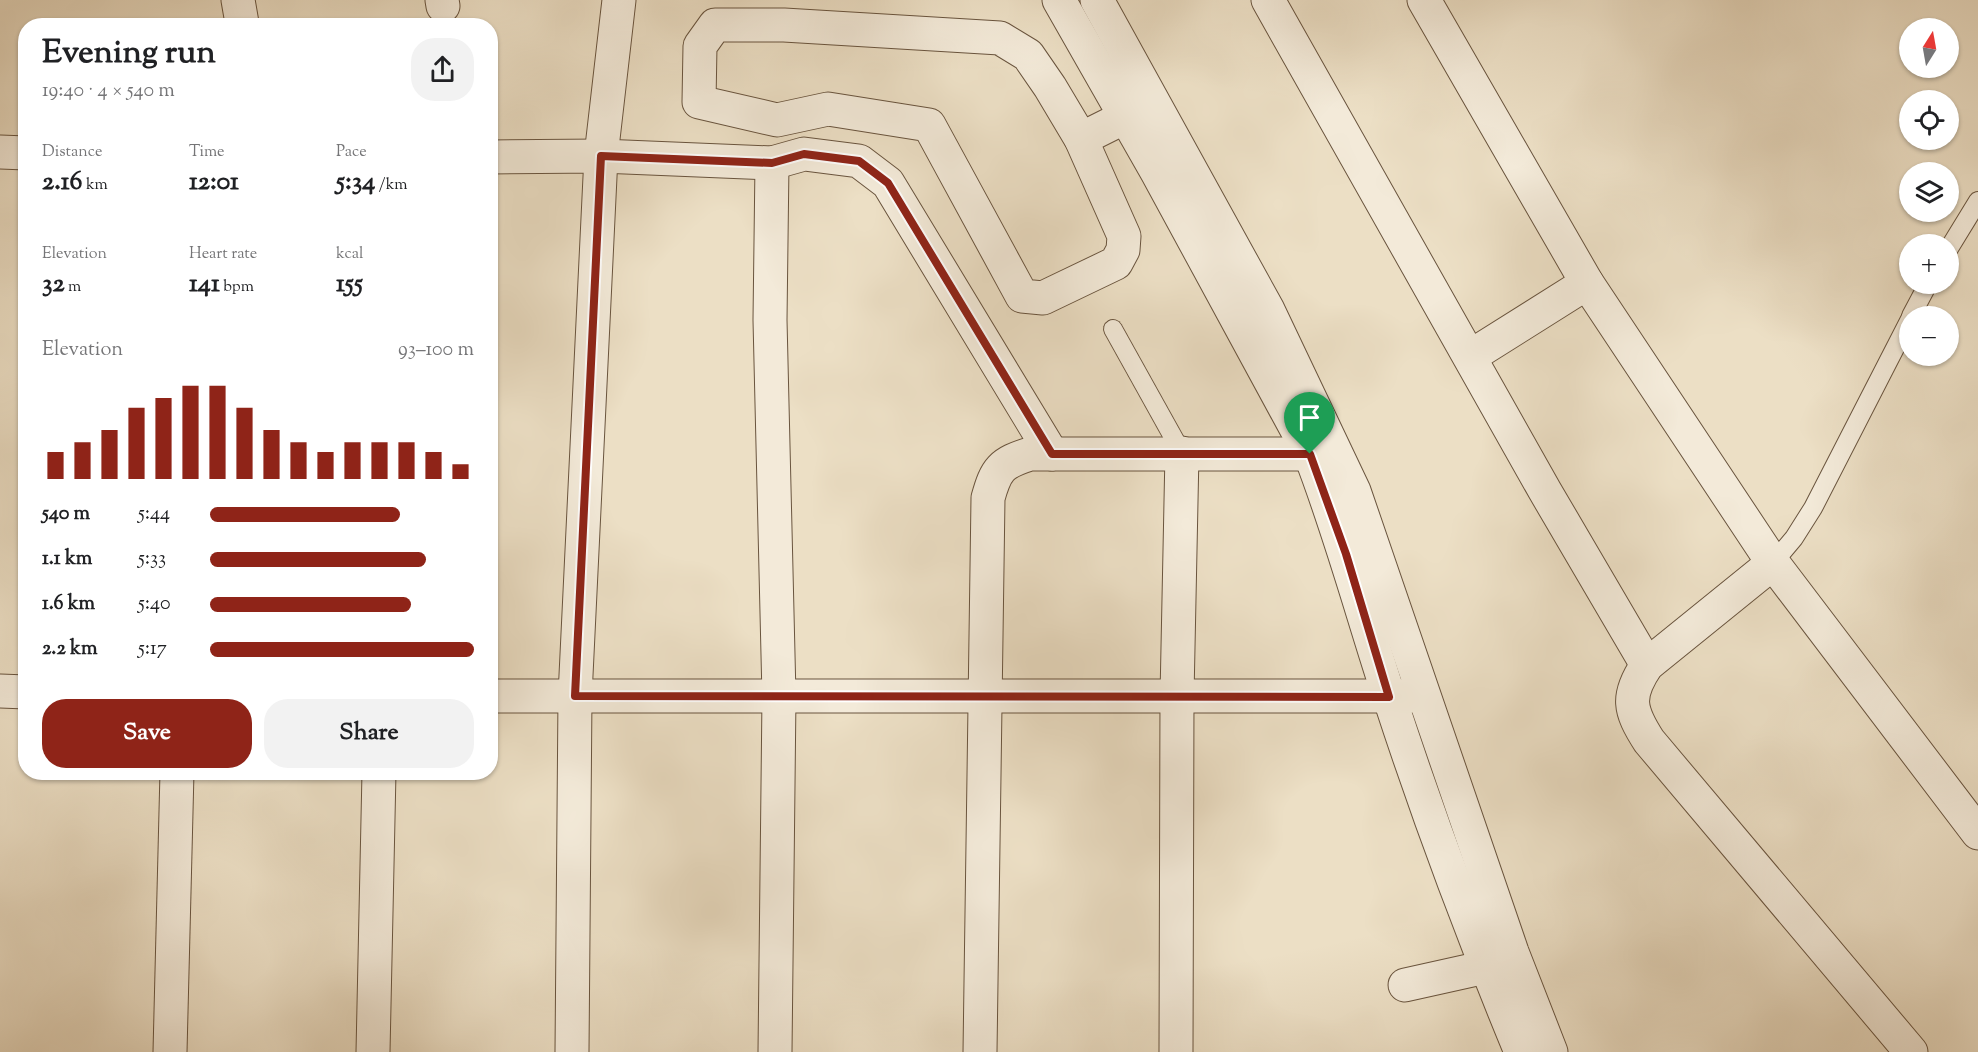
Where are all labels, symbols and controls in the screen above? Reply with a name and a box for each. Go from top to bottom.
north arrow [1899,18,1959,78]
map controls [1899,18,1959,366]
text: Evening run [42,30,216,78]
button: share [411,38,474,101]
text: 19:40 · 4 × 540 m [42,77,175,106]
button: locate [1899,90,1959,150]
text: Distance [42,141,102,164]
text: Time [189,141,225,164]
text: Pace [336,141,367,164]
button: layers [1899,162,1959,222]
text: 2.16 [42,164,82,201]
text: 12:01 [189,164,239,201]
text: 5:34 [336,164,375,201]
text: km [82,174,108,197]
text: /km [375,174,408,197]
button: + [1899,234,1959,294]
text: Elevation [42,243,107,266]
text: Heart rate [189,243,257,266]
text: kcal [336,243,364,266]
text: 32 [42,266,65,303]
text: 141 [189,266,220,303]
text: 155 [336,266,363,303]
text: m [65,276,81,299]
text: bpm [220,276,254,299]
button: − [1899,306,1959,366]
text: Elevation [42,336,123,365]
text: 93–100 m [398,336,474,365]
pin [1284,392,1335,454]
icon: arrive [1293,401,1326,434]
text: 540 m [42,500,90,529]
text: 5:44 [138,500,170,529]
text: 1.1 km [42,545,92,574]
text: 5:33 [138,545,166,574]
text: 1.6 km [42,590,95,619]
text: 5:40 [138,590,171,619]
text: 2.2 km [42,635,97,664]
text: 5:17 [138,635,167,664]
button: Save [42,699,252,768]
button: Share [264,699,474,768]

